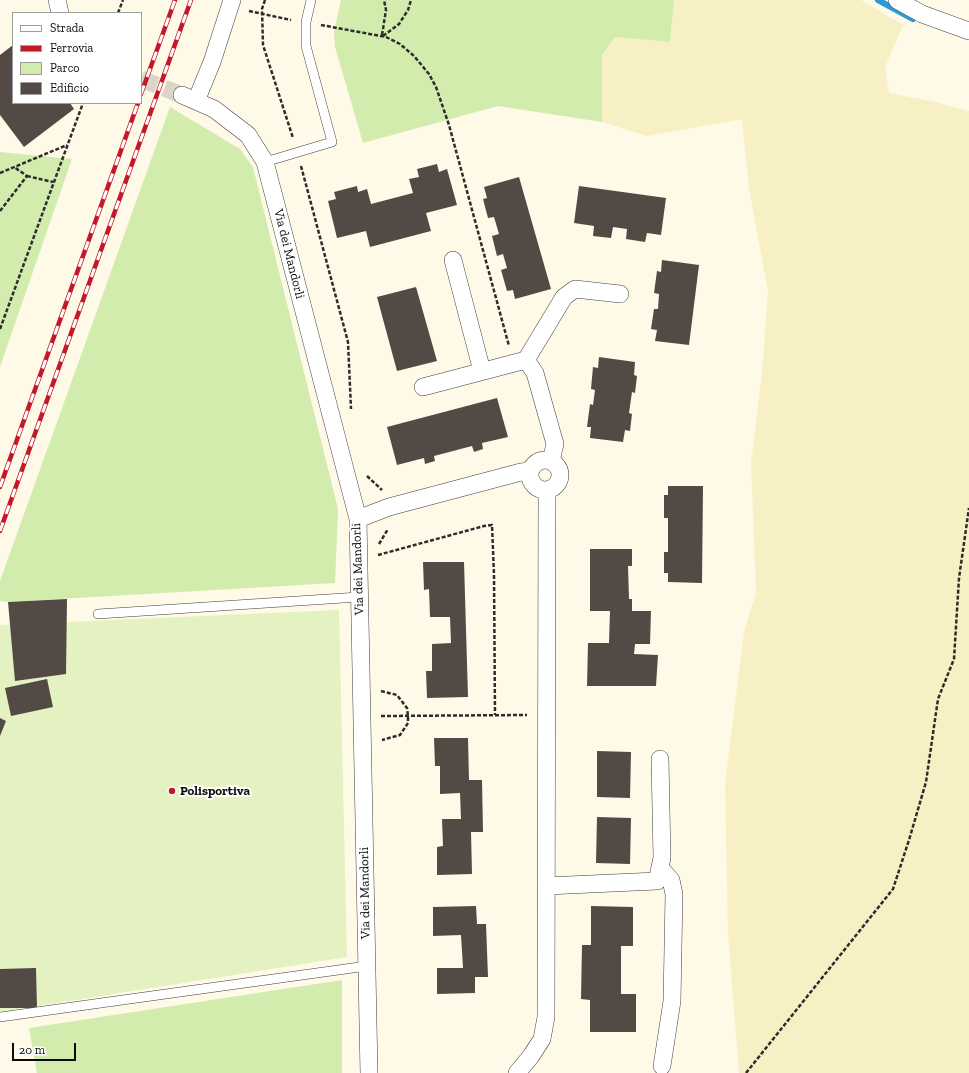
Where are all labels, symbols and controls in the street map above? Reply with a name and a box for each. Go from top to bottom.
legend [12,12,142,104]
text: Strada [50,21,84,35]
text: Ferrovia [50,41,93,55]
text: Parco [50,61,79,75]
text: Edificio [50,81,89,95]
street label: Via dei Mandorli [270,207,308,301]
street label: Via dei Mandorli [349,523,367,615]
place label: Polisportiva [180,783,250,799]
marker: Polisportiva [167,786,177,796]
street label: Via dei Mandorli [356,847,374,939]
scale bar [14,1035,78,1061]
text: 20 m [19,1043,45,1057]

